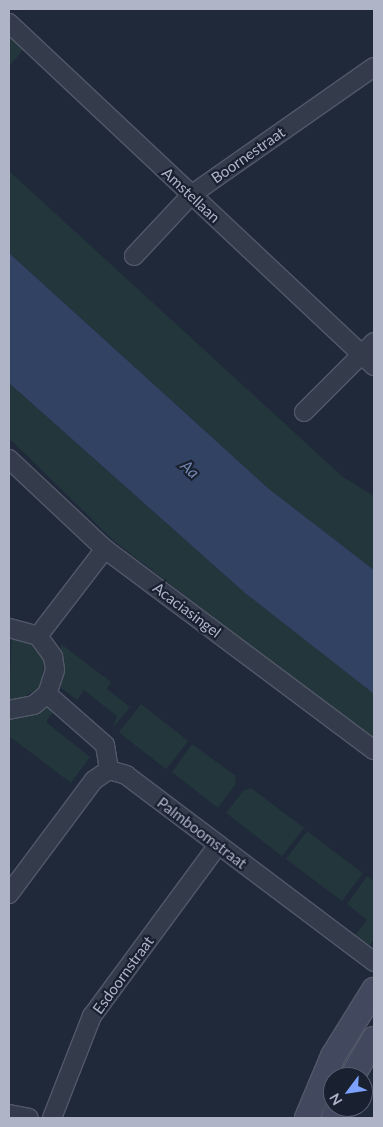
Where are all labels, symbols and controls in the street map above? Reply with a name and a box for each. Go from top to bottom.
street label: Boornestraat [208,123,288,187]
street label: Amstellaan [158,164,224,226]
water label: Aa [177,456,203,482]
street label: Acaciasingel [149,579,225,641]
street label: Palmboomstraat [154,794,250,872]
street label: Esdoornstraat [89,933,157,1017]
north arrow [323,1067,373,1117]
text: N [326,1090,346,1108]

